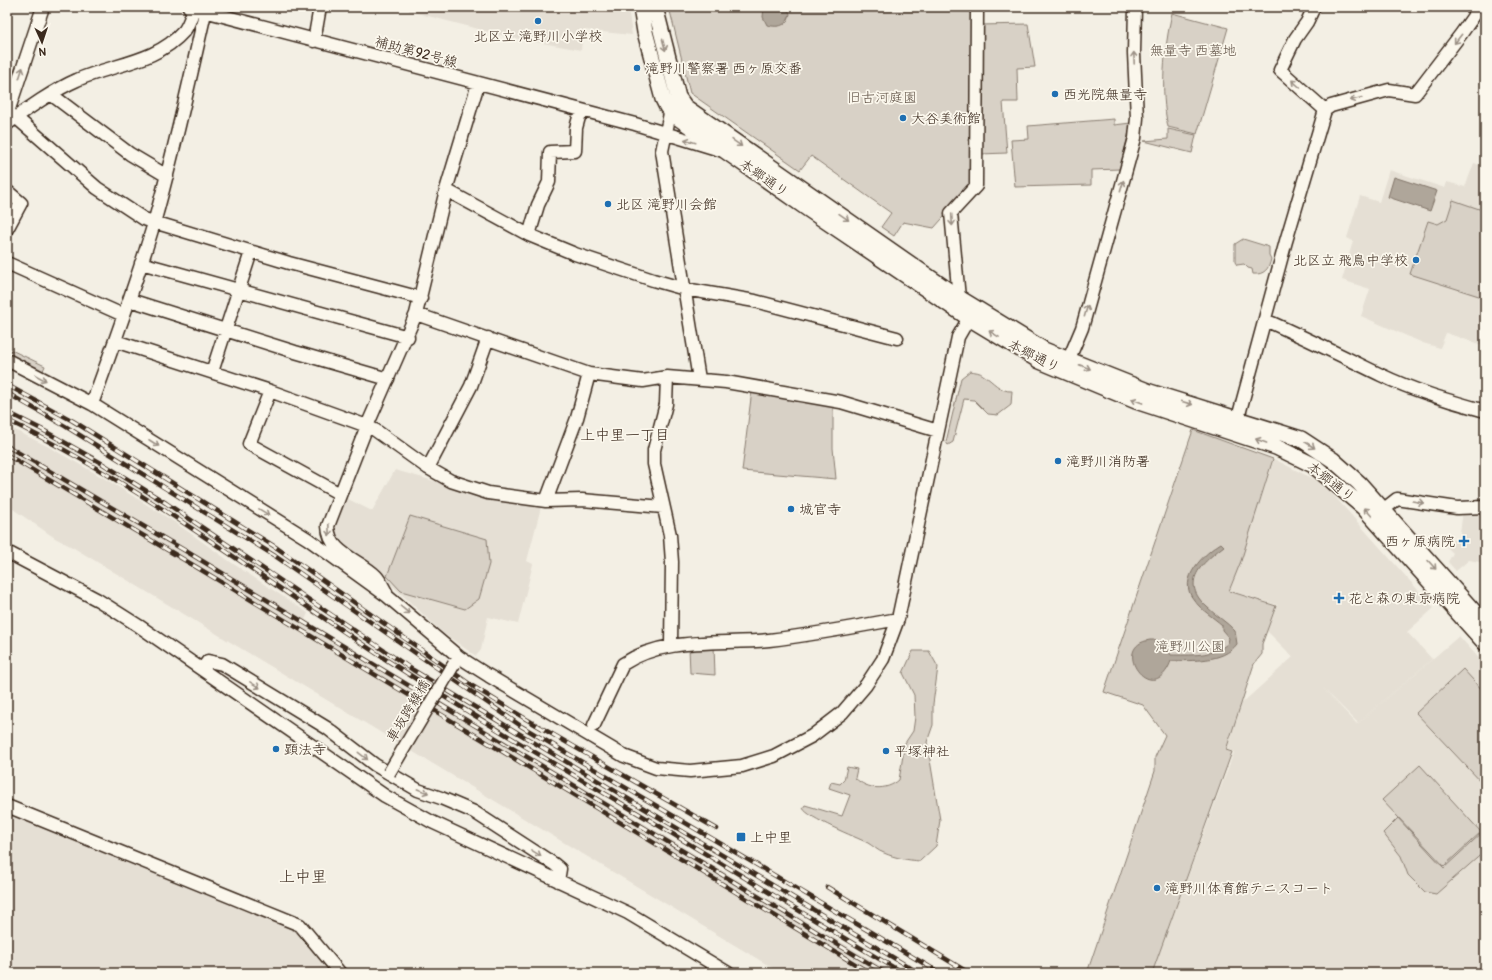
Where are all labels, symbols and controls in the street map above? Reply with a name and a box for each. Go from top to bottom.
marker: 北区立 滝野川小学校 [533,16,543,26]
north arrow [22,22,62,62]
place label: 北区立 滝野川小学校 [473,28,603,45]
street label: 補助第92号線 [373,33,459,71]
one-way arrow [1453,34,1462,45]
one-way arrow [661,38,668,51]
park label: 無量寺 西墓地 [1149,42,1237,59]
text: N [38,45,47,58]
one-way arrow [1130,52,1138,65]
place label: 滝野川警察署 西ヶ原交番 [645,60,802,77]
marker: 滝野川警察署 西ヶ原交番 [632,63,642,73]
one-way arrow [18,67,26,79]
one-way arrow [1291,79,1301,89]
place label: 西光院無量寺 [1063,86,1147,103]
park label: 旧古河庭園 [847,89,917,106]
marker: 西光院無量寺 [1050,89,1060,99]
one-way arrow [1350,96,1363,103]
place label: 大谷美術館 [911,110,981,127]
marker: 大谷美術館 [898,113,908,123]
one-way arrow [684,137,697,144]
one-way arrow [732,139,743,147]
street label: 本郷通り [736,155,792,201]
one-way arrow [1119,180,1126,193]
place label: 北区 滝野川会館 [616,196,717,213]
marker: 北区 滝野川会館 [603,199,613,209]
one-way arrow [839,213,850,221]
one-way arrow [948,213,956,226]
place label: 北区立 飛鳥中学校 [1293,252,1408,269]
marker: 北区立 飛鳥中学校 [1411,255,1421,265]
one-way arrow [1083,305,1091,318]
one-way arrow [988,330,1000,338]
street label: 本郷通り [1005,336,1063,376]
one-way arrow [1078,364,1090,372]
one-way arrow [35,375,47,382]
one-way arrow [1131,397,1144,404]
one-way arrow [1181,400,1194,407]
district label: 上中里一丁目 [580,426,670,445]
one-way arrow [1255,437,1267,445]
one-way arrow [148,439,159,447]
one-way arrow [1304,441,1315,449]
place label: 滝野川消防署 [1066,453,1150,470]
marker: 滝野川消防署 [1053,456,1063,466]
street label: 本郷通り [1304,458,1358,506]
one-way arrow [1411,499,1424,507]
place label: 城官寺 [799,501,841,518]
marker: 城官寺 [786,504,796,514]
one-way arrow [258,508,269,516]
one-way arrow [1364,508,1373,518]
one-way arrow [325,523,332,536]
place label: 西ヶ原病院 [1385,533,1455,550]
marker: 西ヶ原病院 [1458,535,1470,547]
one-way arrow [1428,560,1437,570]
place label: 花と森の東京病院 [1348,590,1460,607]
marker: 花と森の東京病院 [1333,592,1345,604]
one-way arrow [400,606,410,615]
park label: 滝野川公園 [1155,638,1225,655]
street label: 車坂跨線橋 [383,677,433,745]
one-way arrow [249,681,261,689]
place label: 顕法寺 [284,741,326,758]
place label: 平塚神社 [894,743,950,760]
marker: 顕法寺 [271,744,281,754]
marker: 平塚神社 [881,746,891,756]
one-way arrow [358,752,369,760]
one-way arrow [416,788,428,796]
place label: 上中里 [750,829,792,846]
marker: 上中里 [735,831,747,843]
one-way arrow [530,850,542,858]
district label: 上中里 [279,867,327,887]
place label: 滝野川体育館テニスコート [1165,880,1333,897]
marker: 滝野川体育館テニスコート [1152,883,1162,893]

